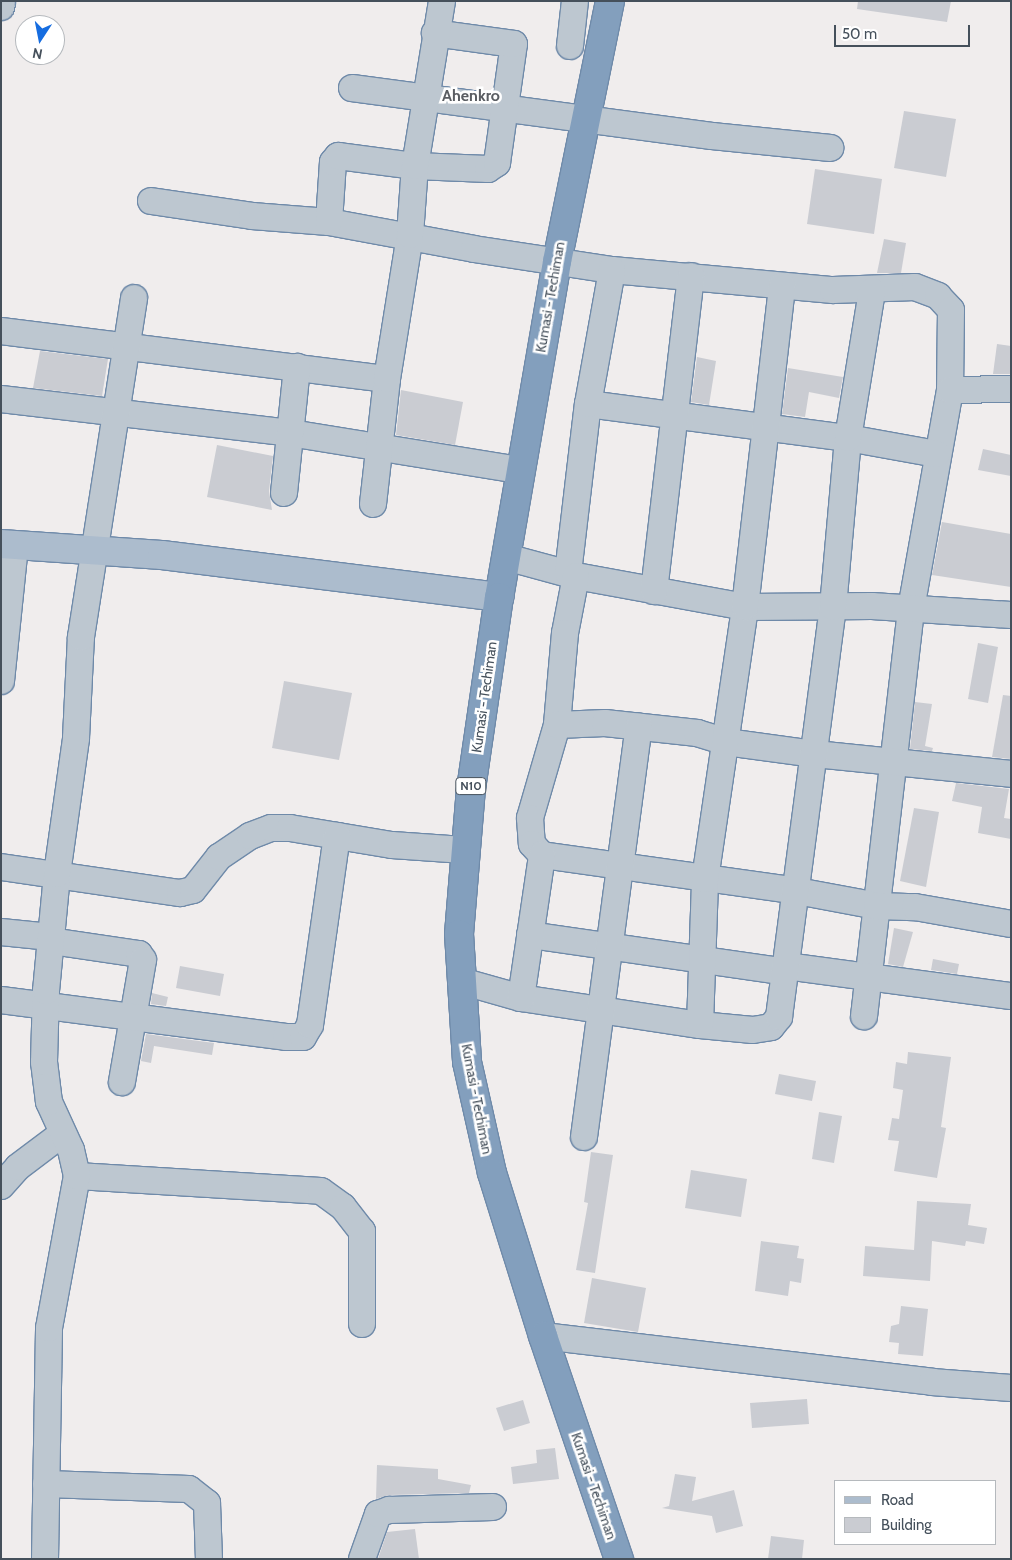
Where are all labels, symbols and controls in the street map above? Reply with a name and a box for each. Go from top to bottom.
north arrow [15,15,65,65]
scale bar [837,15,973,47]
text: 50 m [842,25,877,43]
text: N [31,44,44,64]
district label: Ahenkro [442,86,500,106]
street label: Kumasi - Techiman [532,240,568,354]
street label: Kumasi - Techiman [468,640,500,754]
road number: N10 [455,776,487,796]
street label: Kumasi - Techiman [458,1042,496,1156]
street label: Kumasi - Techiman [568,1430,620,1542]
legend [834,1480,997,1545]
text: Road [881,1491,914,1509]
text: Building [881,1516,932,1534]

